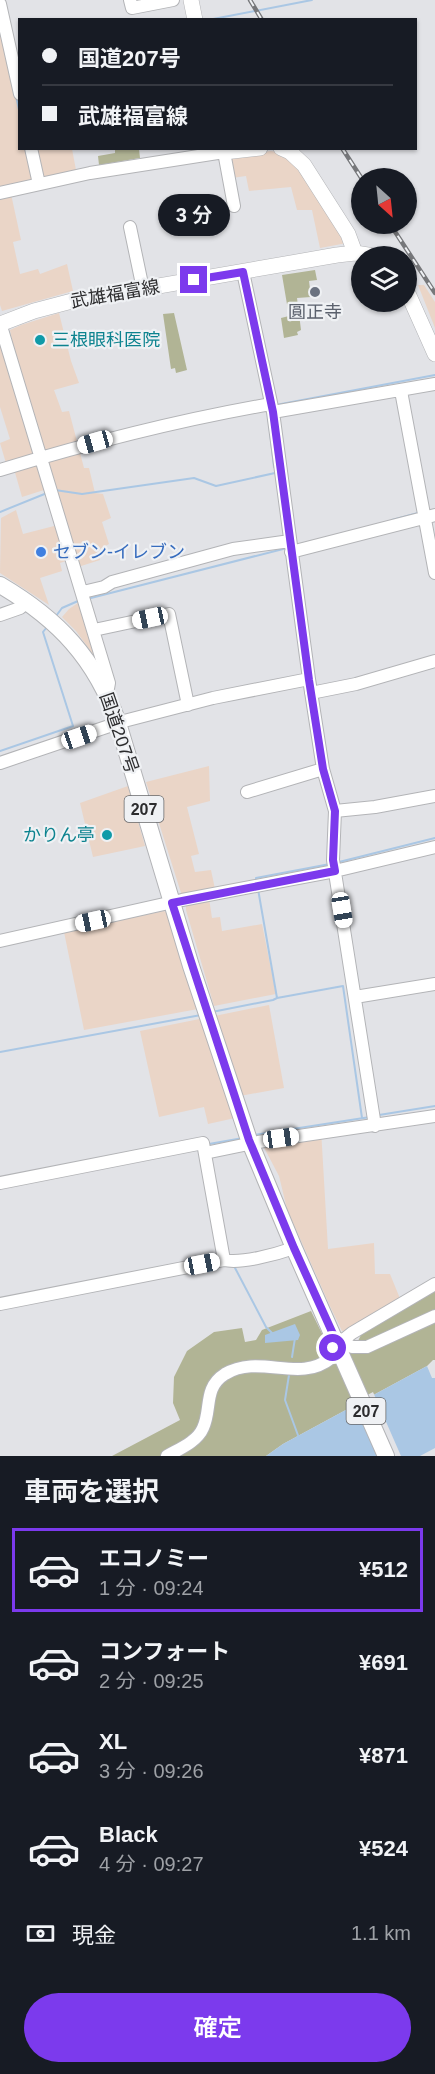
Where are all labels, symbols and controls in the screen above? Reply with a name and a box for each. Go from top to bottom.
text: 国道207号 [78,46,181,71]
text: 武雄福富線 [78,104,188,129]
north arrow [351,168,417,234]
map controls [351,168,417,312]
callout: 3 分 [158,193,230,235]
text: 3 分 [176,204,212,226]
button: layers [351,246,417,312]
route end [180,266,207,293]
street label: 武雄福富線 [69,276,161,312]
marker: 圓正寺 [308,285,322,299]
place label: 圓正寺 [288,302,342,322]
place label: 三根眼科医院 [52,330,160,350]
marker: 三根眼科医院 [33,333,47,347]
car [75,428,115,456]
place label: セブン-イレブン [53,542,185,562]
marker: セブン-イレブン [34,545,48,559]
car [131,605,169,631]
street label: 国道207号 [96,690,142,776]
car [59,723,99,751]
road number: 207 [124,796,164,822]
place label: かりん亭 [23,825,95,845]
marker: かりん亭 [100,828,114,842]
car [330,891,354,929]
car [74,908,112,934]
car [262,1127,300,1149]
car [183,1252,221,1276]
route start [319,1334,346,1361]
road number: 207 [346,1398,386,1424]
text: 車両を選択 [24,1477,159,1507]
icon: car [27,1543,81,1597]
text: エコノミー [99,1546,209,1571]
text: ¥512 [359,1557,408,1582]
text: 1 分 · 09:24 [99,1577,204,1599]
icon: car [27,1636,81,1690]
text: コンフォート [99,1639,230,1664]
text: ¥691 [359,1650,408,1675]
text: 2 分 · 09:25 [99,1670,204,1692]
icon: car [27,1729,81,1783]
text: XL [99,1729,127,1754]
text: ¥871 [359,1743,408,1768]
text: 3 分 · 09:26 [99,1760,204,1782]
icon: car [27,1822,81,1876]
text: Black [99,1822,158,1847]
text: ¥524 [359,1836,408,1861]
text: 4 分 · 09:27 [99,1853,204,1875]
icon: cash [24,1917,57,1950]
text: 1.1 km [351,1922,411,1944]
text: 現金 [72,1923,116,1948]
button: 確定 [24,1993,411,2062]

